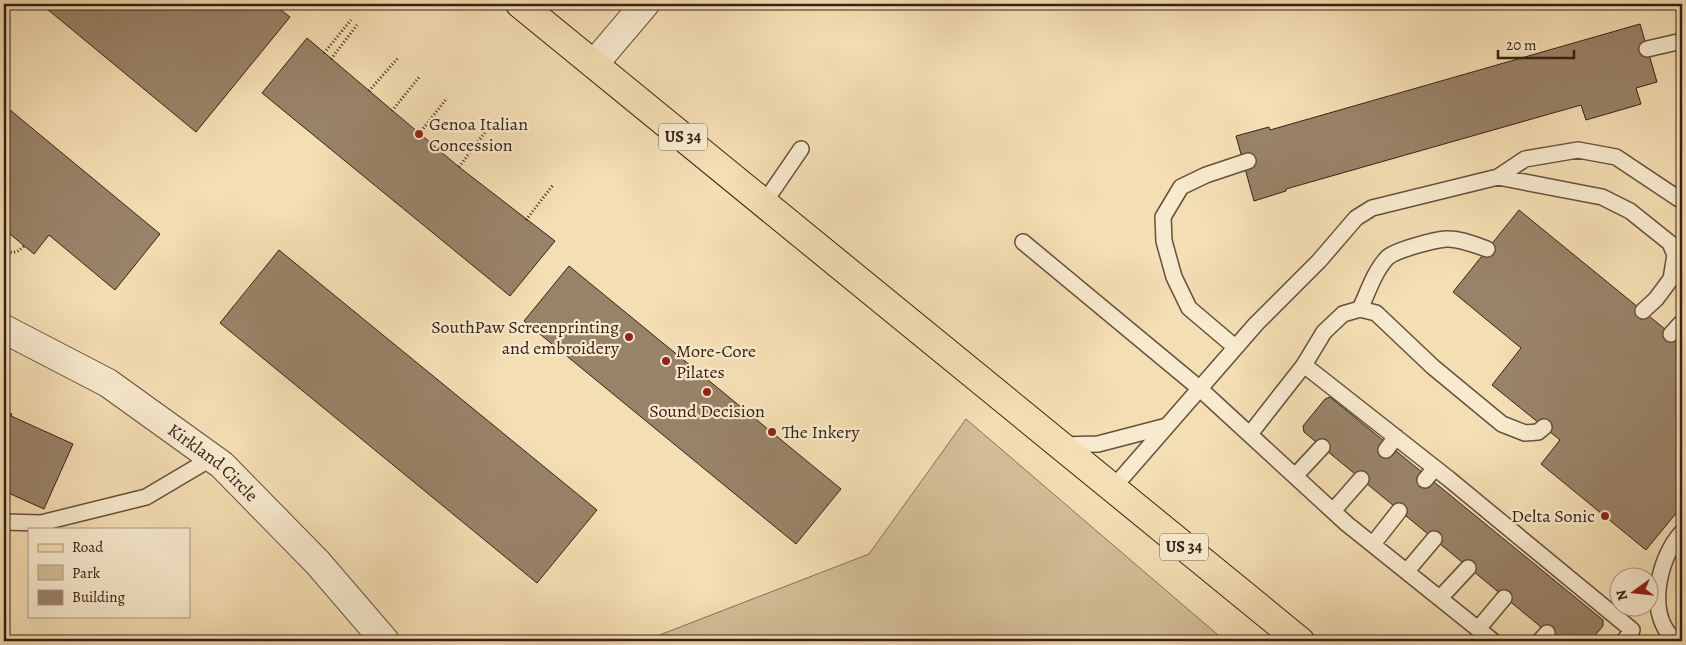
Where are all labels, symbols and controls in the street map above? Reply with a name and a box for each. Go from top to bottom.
scale bar [1498,28,1575,60]
text: 20 m [1506,35,1537,55]
place label: Genoa Italian Concession [429,112,528,157]
road number: US 34 [659,124,707,150]
marker: Genoa Italian Concession [413,128,425,140]
place label: SouthPaw Screenprinting and embroidery [431,315,620,360]
marker: SouthPaw Screenprinting and embroidery [623,331,635,343]
place label: More-Core Pilates [676,339,756,384]
marker: More-Core Pilates [660,355,672,367]
marker: Sound Decision [701,386,713,398]
place label: Sound Decision [649,399,765,423]
street label: Kirkland Circle [163,418,263,507]
place label: The Inkery [782,420,860,444]
marker: The Inkery [766,426,778,438]
place label: Delta Sonic [1511,504,1595,528]
marker: Delta Sonic [1599,510,1611,522]
legend [28,528,190,618]
road number: US 34 [1160,534,1208,560]
text: Road [72,537,104,557]
text: Park [72,563,101,583]
north arrow [1608,568,1658,618]
text: Building [72,587,125,607]
text: N [1611,588,1632,603]

